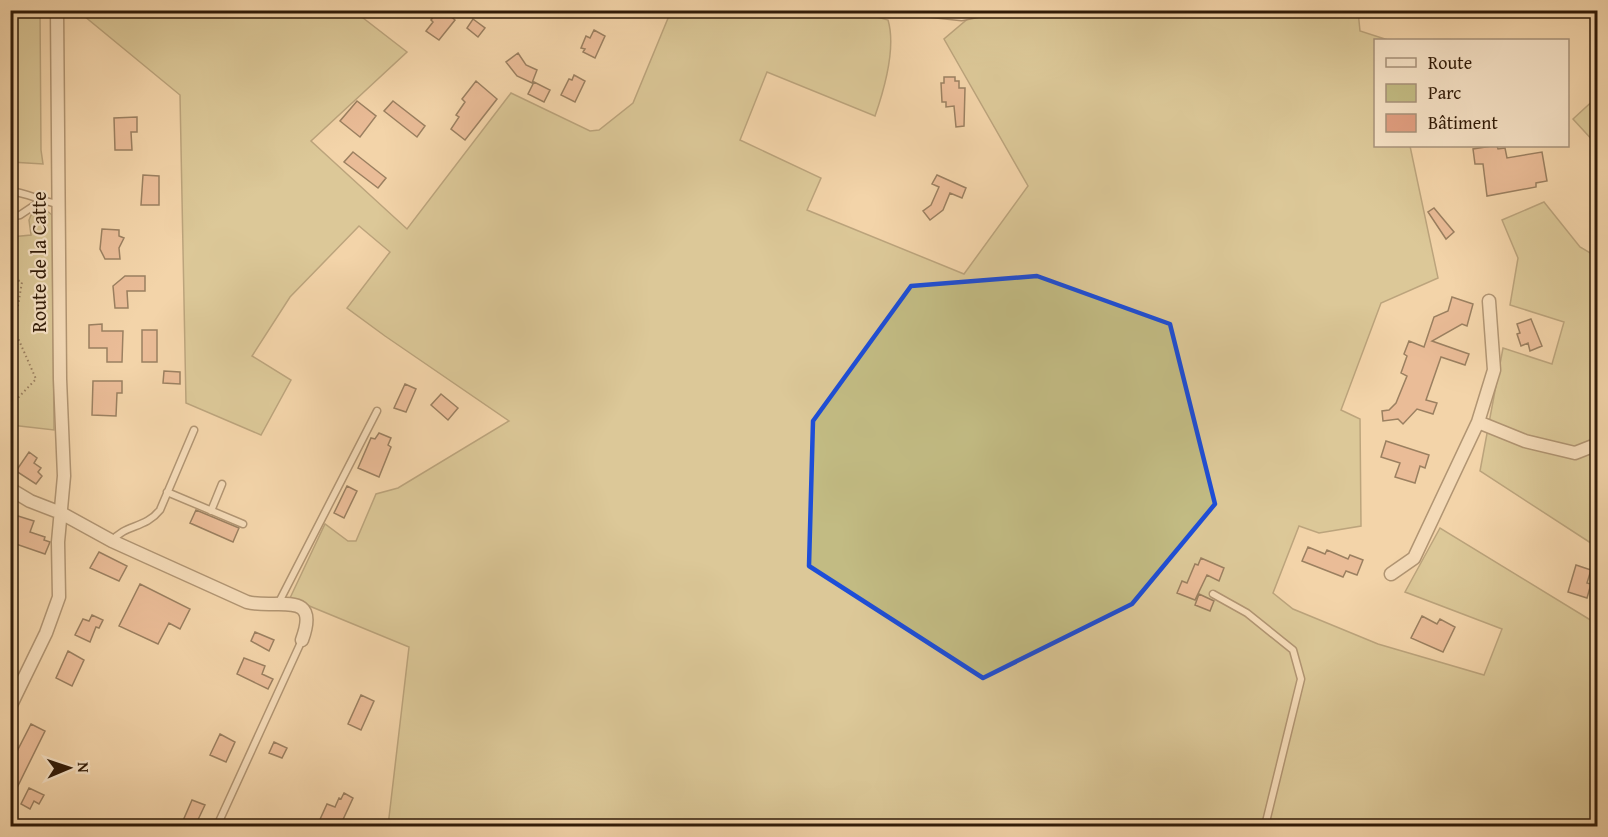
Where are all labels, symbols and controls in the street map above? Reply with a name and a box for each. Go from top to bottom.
legend [1374,39,1569,147]
text: Route [1428,49,1472,76]
text: Parc [1428,79,1461,106]
text: Bâtiment [1428,109,1498,136]
street label: Route de la Catte [24,191,53,333]
north arrow [39,738,99,798]
text: N [72,762,96,774]

